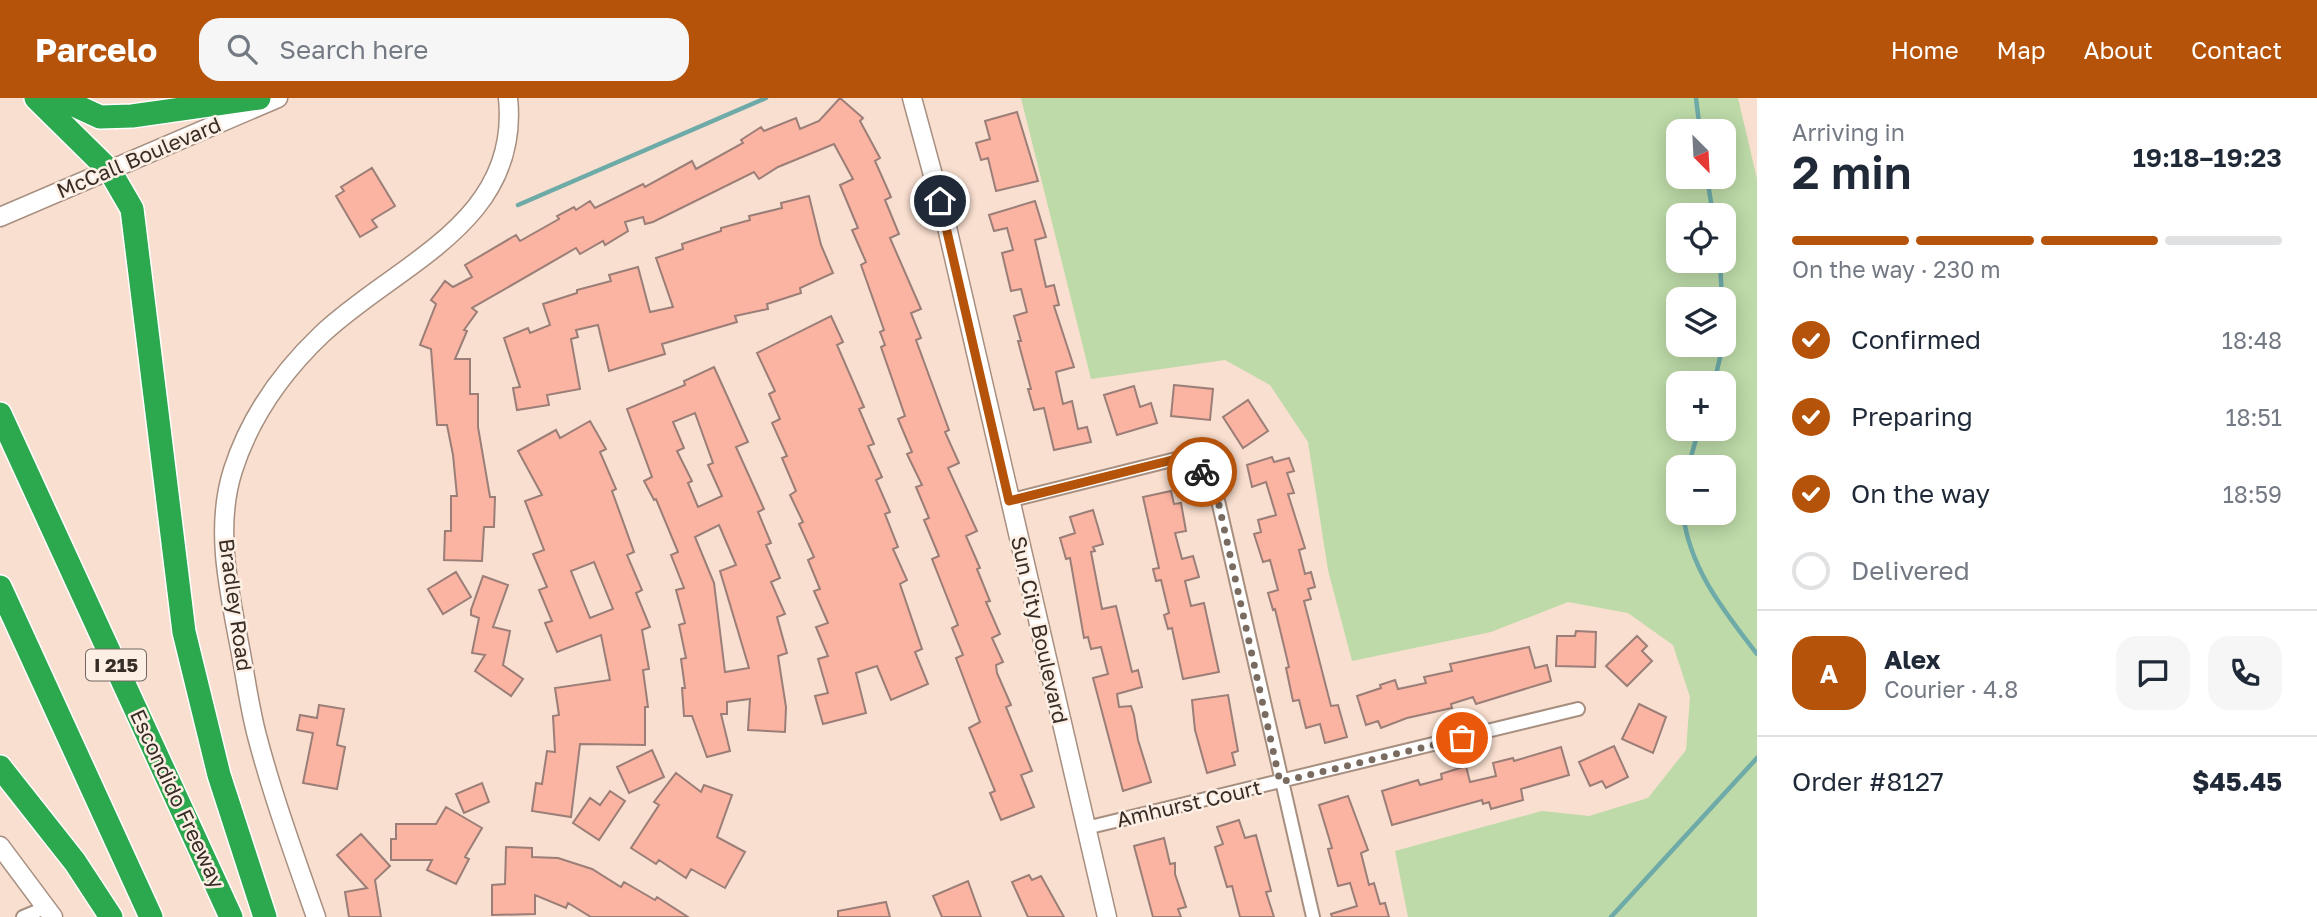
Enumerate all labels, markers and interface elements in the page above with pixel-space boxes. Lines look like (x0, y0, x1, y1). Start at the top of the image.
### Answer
search box (199, 18, 689, 81)
text: Parcelo (35, 30, 157, 69)
icon: search (223, 30, 261, 68)
text: Search here (279, 34, 428, 65)
text: Home (1891, 35, 1959, 64)
text: Map (1997, 35, 2046, 64)
text: About (2084, 35, 2153, 64)
text: Contact (2191, 35, 2282, 64)
street label: McCall Boulevard (53, 111, 225, 203)
text: Arriving in (1792, 118, 1905, 146)
north arrow (1666, 119, 1736, 189)
map controls (1666, 119, 1736, 525)
text: 19:18–19:23 (2133, 142, 2282, 173)
text: 2 min (1792, 144, 1912, 199)
pin (910, 171, 970, 231)
icon: home (921, 182, 959, 220)
button: locate (1666, 203, 1736, 273)
text: On the way · 230 m (1792, 255, 2001, 283)
button: layers (1666, 287, 1736, 357)
icon: check (1792, 321, 1830, 359)
text: Confirmed (1851, 324, 1981, 355)
text: 18:48 (2222, 326, 2282, 354)
button: + (1666, 371, 1736, 441)
icon: check (1792, 398, 1830, 436)
text: Preparing (1851, 401, 1973, 432)
text: 18:51 (2225, 403, 2282, 431)
courier (1167, 437, 1237, 507)
icon: bike (1183, 453, 1221, 491)
button: − (1666, 455, 1736, 525)
icon: check (1792, 475, 1830, 513)
text: On the way (1851, 478, 1990, 509)
text: 18:59 (2223, 480, 2282, 508)
street label: Sun City Boulevard (1006, 534, 1074, 726)
street label: Bradley Road (214, 537, 258, 673)
text: Delivered (1851, 555, 1970, 586)
button: chat (2116, 636, 2190, 710)
button: phone (2208, 636, 2282, 710)
text: Alex (1884, 644, 1941, 675)
road number: I 215 (86, 650, 146, 680)
text: A (1820, 658, 1838, 689)
text: Courier · 4.8 (1884, 675, 2018, 703)
street label: Escondido Freeway (125, 705, 231, 892)
pin (1432, 708, 1492, 768)
icon: bag (1443, 719, 1481, 757)
text: Order #8127 (1792, 766, 1944, 797)
text: $45.45 (2192, 766, 2282, 797)
street label: Amhurst Court (1114, 774, 1264, 832)

